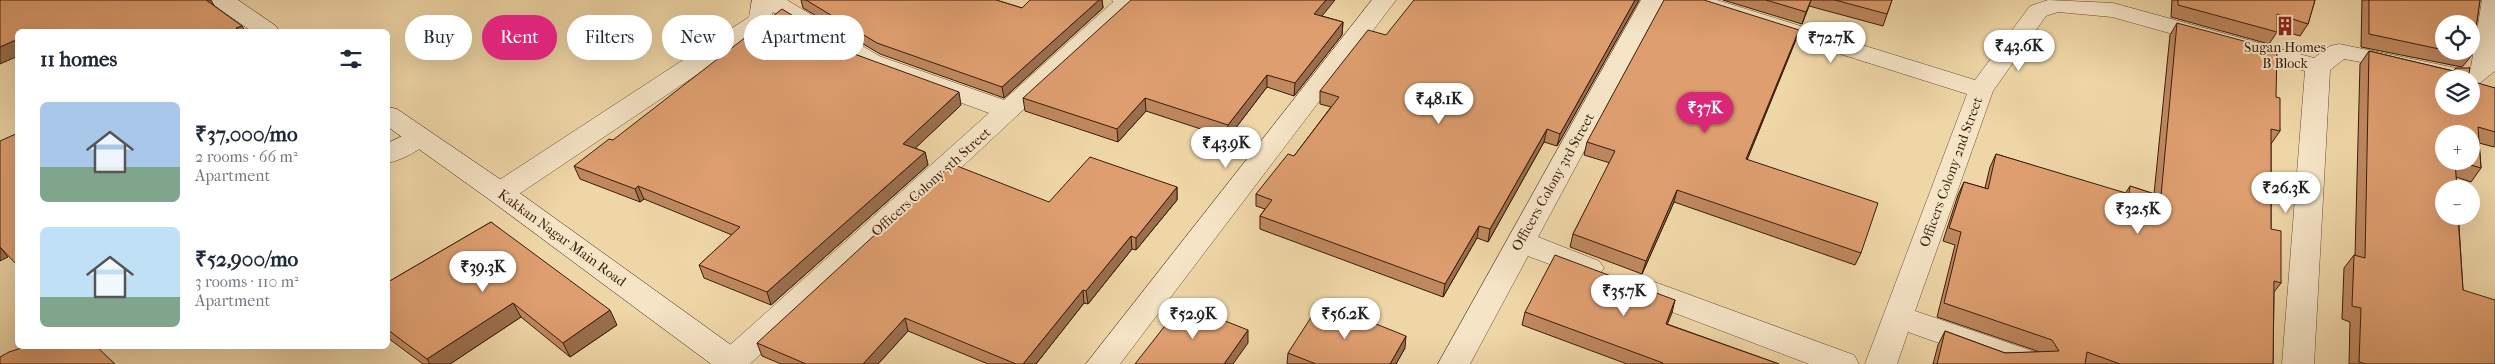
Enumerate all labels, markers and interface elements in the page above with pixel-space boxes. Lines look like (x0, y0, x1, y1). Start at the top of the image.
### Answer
chip: Buy (405, 15, 472, 60)
chip: Rent (482, 15, 557, 60)
chip: Filters (567, 15, 652, 60)
chip: New (662, 15, 734, 60)
chip: Apartment (744, 15, 864, 60)
building icon: Sugan Homes B Block (2274, 15, 2296, 37)
map controls (2435, 15, 2480, 225)
button: locate (2435, 15, 2480, 60)
pin: ₹72.7K (1790, 22, 1872, 64)
text: ₹72.7K (1808, 28, 1854, 47)
pin: ₹43.6K (1978, 30, 2060, 72)
text: ₹43.6K (1995, 36, 2043, 55)
place label: Sugan Homes B Block (2244, 39, 2326, 72)
icon: filters (337, 45, 365, 73)
text: 11 homes (40, 47, 117, 71)
button: layers (2435, 70, 2480, 115)
pin: ₹48.1K (1398, 82, 1480, 125)
text: ₹48.1K (1415, 89, 1463, 108)
pin: ₹37K (1675, 92, 1735, 134)
street label: Officers Colony 2nd Street (1916, 95, 1986, 249)
text: ₹37K (1687, 98, 1723, 117)
street label: Officers Colony 3rd Street (1508, 110, 1598, 254)
icon: home (80, 122, 140, 182)
text: ₹37,000/mo (195, 122, 298, 146)
street label: Officers Colony 5th Street (868, 124, 994, 240)
button: + (2435, 125, 2480, 170)
pin: ₹43.9K (1185, 126, 1267, 169)
text: ₹43.9K (1202, 133, 1250, 152)
text: 2 rooms · 66 m² (195, 147, 297, 166)
text: Apartment (195, 166, 270, 185)
pin: ₹26.3K (2245, 172, 2327, 214)
text: ₹26.3K (2262, 178, 2310, 197)
button: − (2435, 180, 2480, 225)
street label: Kakkan Nagar Main Road (495, 186, 630, 290)
pin: ₹32.5K (2097, 192, 2179, 235)
text: ₹32.5K (2116, 199, 2160, 218)
icon: home (80, 247, 140, 307)
text: ₹52,900/mo (195, 247, 298, 271)
pin: ₹39.3K (442, 250, 524, 293)
text: ₹39.3K (460, 257, 506, 276)
text: 3 rooms · 110 m² (195, 272, 299, 291)
pin: ₹35.7K (1583, 274, 1665, 317)
text: ₹35.7K (1602, 281, 1646, 300)
text: Apartment (195, 291, 270, 310)
pin: ₹52.9K (1152, 298, 1234, 340)
pin: ₹56.2K (1304, 298, 1386, 340)
text: ₹52.9K (1169, 304, 1217, 323)
text: ₹56.2K (1321, 304, 1369, 323)

